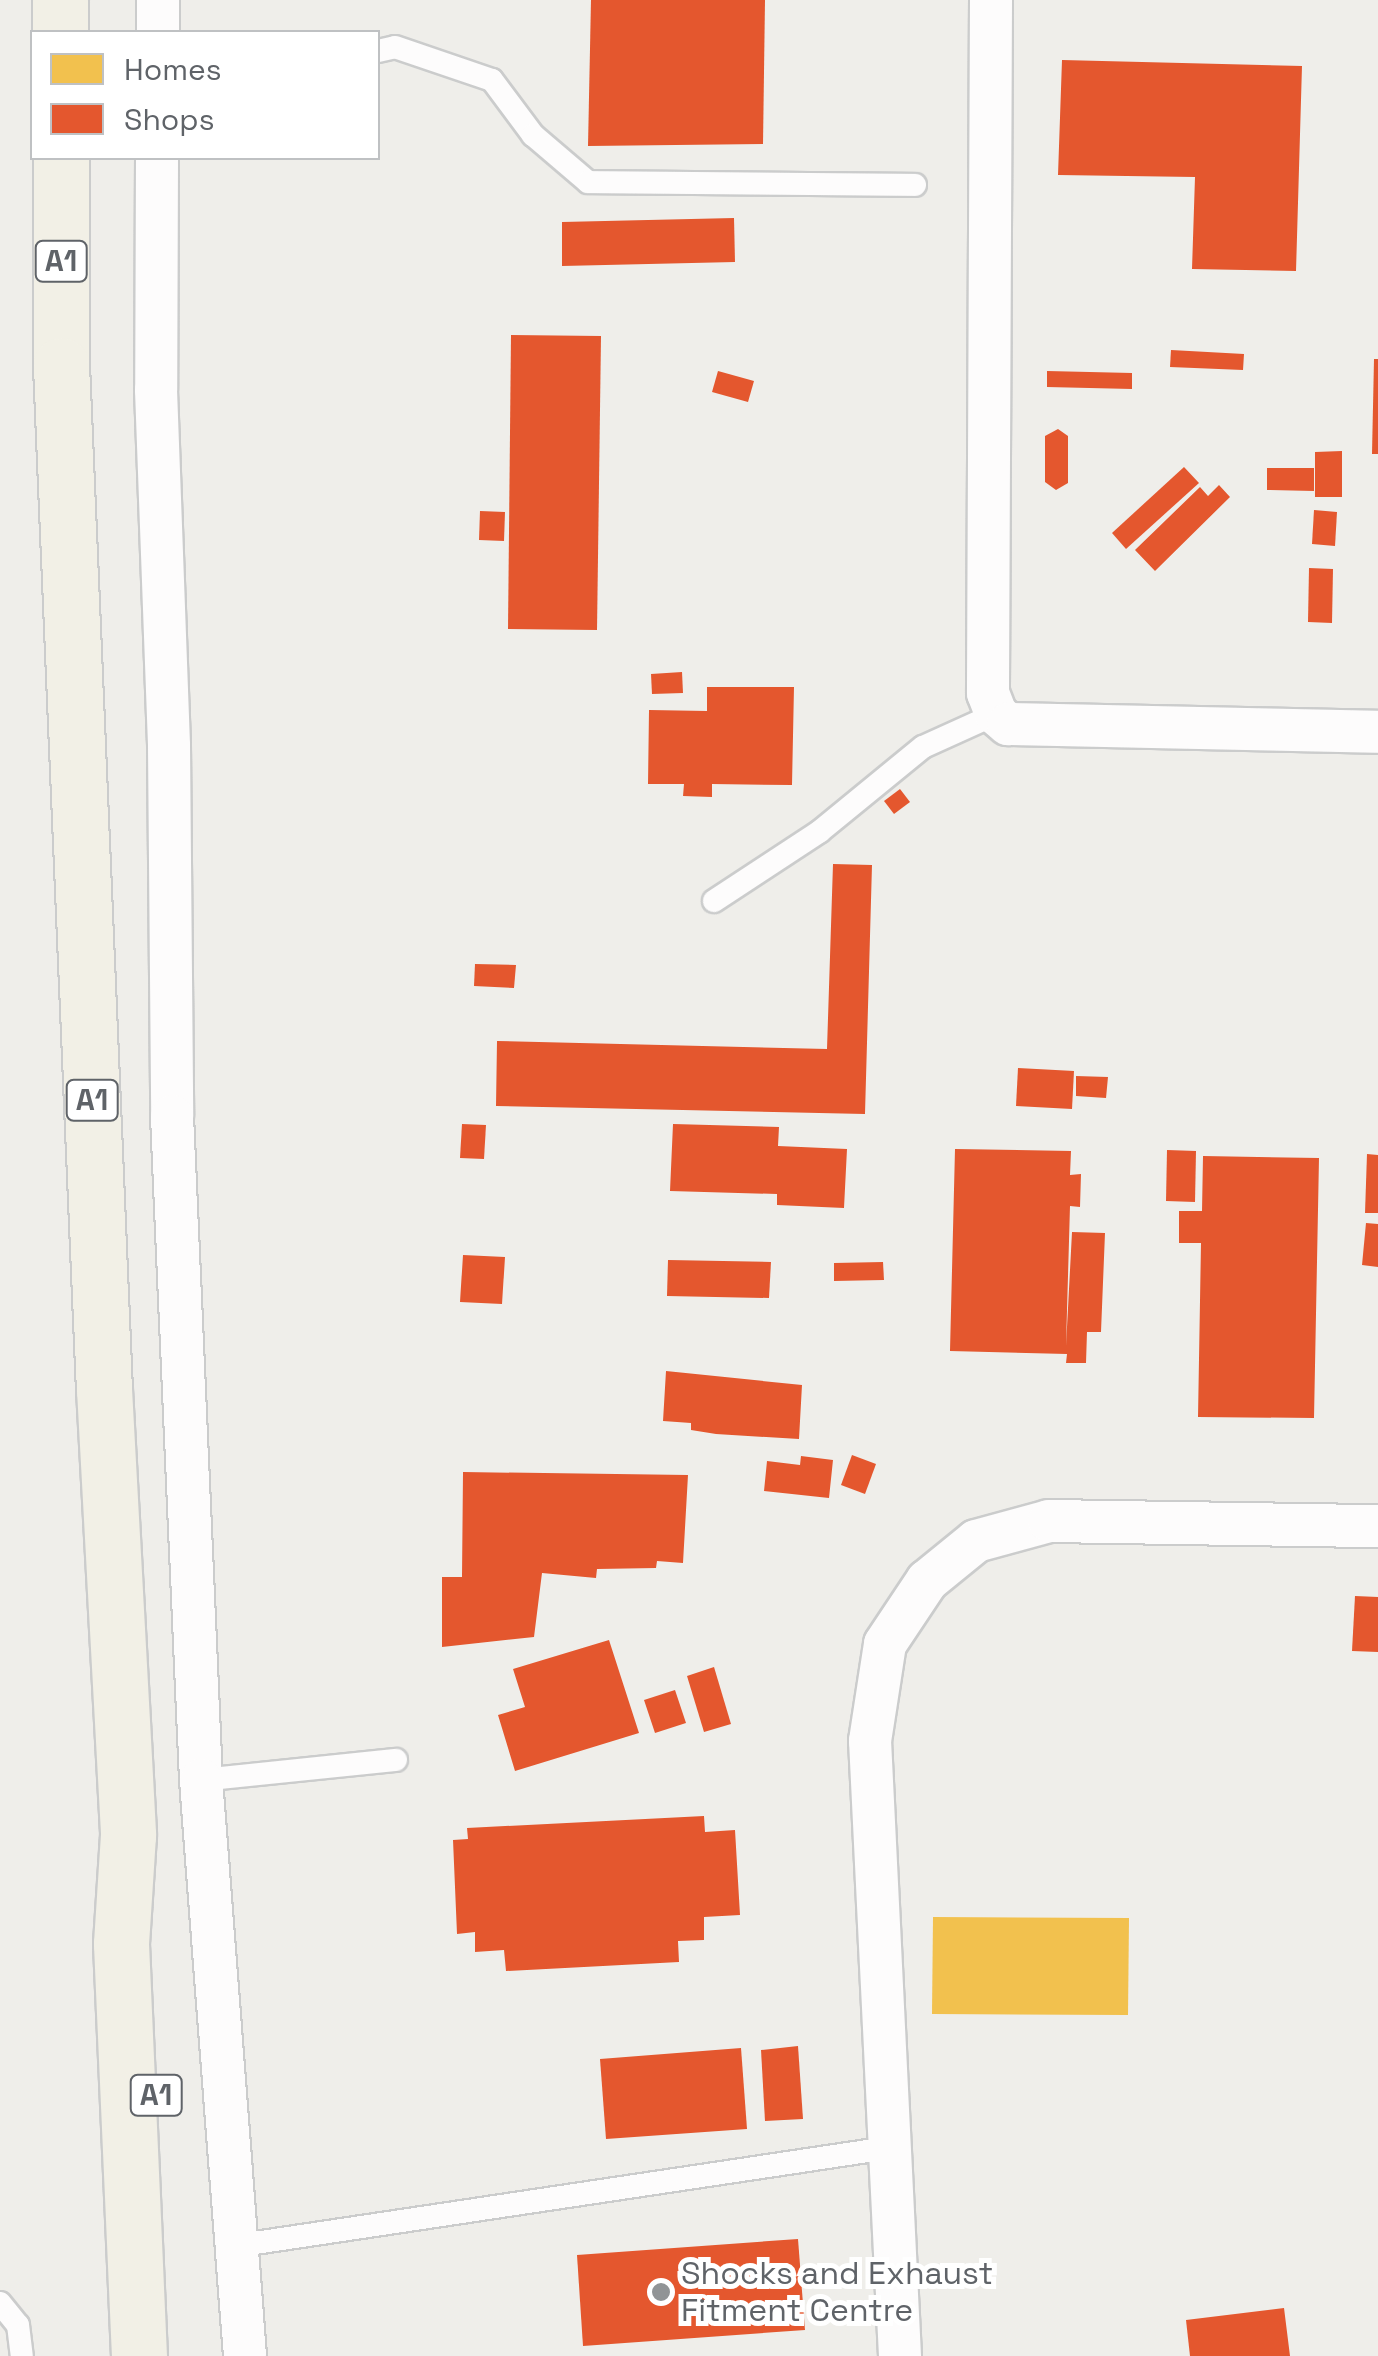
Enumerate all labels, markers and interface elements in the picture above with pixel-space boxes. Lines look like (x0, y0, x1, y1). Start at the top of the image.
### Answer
legend (30, 30, 380, 160)
text: Homes (124, 50, 222, 89)
text: Shops (124, 100, 214, 139)
road number: A1 (34, 236, 88, 286)
road number: A1 (64, 1075, 120, 1125)
road number: A1 (128, 2070, 184, 2120)
place label: Shocks and Exhaust Fitment Centre (681, 2255, 993, 2330)
marker: Shocks and Exhaust Fitment Centre (650, 2281, 672, 2303)

